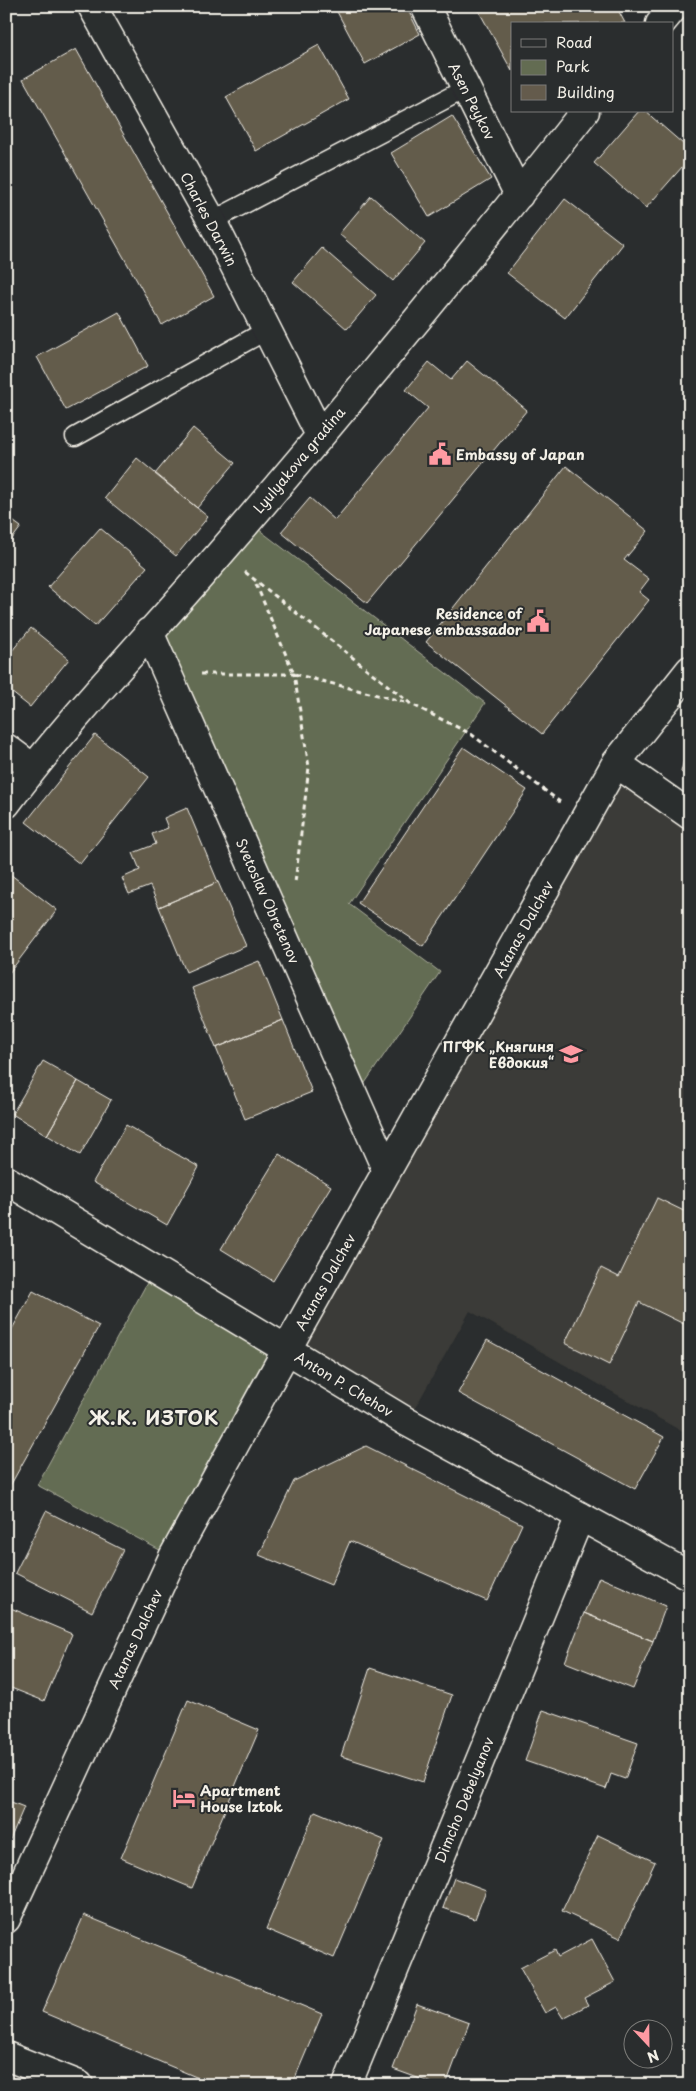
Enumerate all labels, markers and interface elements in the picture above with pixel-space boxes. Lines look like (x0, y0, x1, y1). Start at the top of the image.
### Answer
legend (511, 22, 674, 112)
text: Road (556, 30, 592, 53)
text: Park (556, 54, 590, 77)
street label: Asen Peykov (444, 59, 500, 143)
text: Building (556, 80, 615, 103)
street label: Charles Darwin (175, 168, 243, 270)
street label: Lyulyakova gradina (248, 402, 350, 518)
public building icon: Embassy of Japan (427, 441, 453, 467)
place label: Embassy of Japan (456, 444, 585, 465)
place label: Residence of Japanese embassador (364, 603, 523, 640)
public building icon: Residence of Japanese embassador (525, 608, 551, 634)
street label: Svetoslav Obretenov (231, 835, 305, 967)
street label: Atanas Dalchev (488, 877, 558, 981)
place label: ПГФК „Княгиня Евдокия“ (443, 1036, 554, 1073)
school or university icon: ПГФК „Княгиня Евдокия“ (558, 1041, 584, 1067)
street label: Atanas Dalchev (290, 1230, 360, 1334)
street label: Anton P. Chehov (291, 1346, 397, 1422)
district label: Ж.К. ИЗТОК (88, 1403, 219, 1431)
street label: Atanas Dalchev (103, 1586, 167, 1692)
street label: Dimcho Debelyanov (429, 1734, 499, 1866)
place label: Apartment House Iztok (200, 1780, 283, 1817)
hotel icon: Apartment House Iztok (171, 1785, 197, 1811)
north arrow (624, 2018, 674, 2068)
text: N (644, 2045, 662, 2068)

